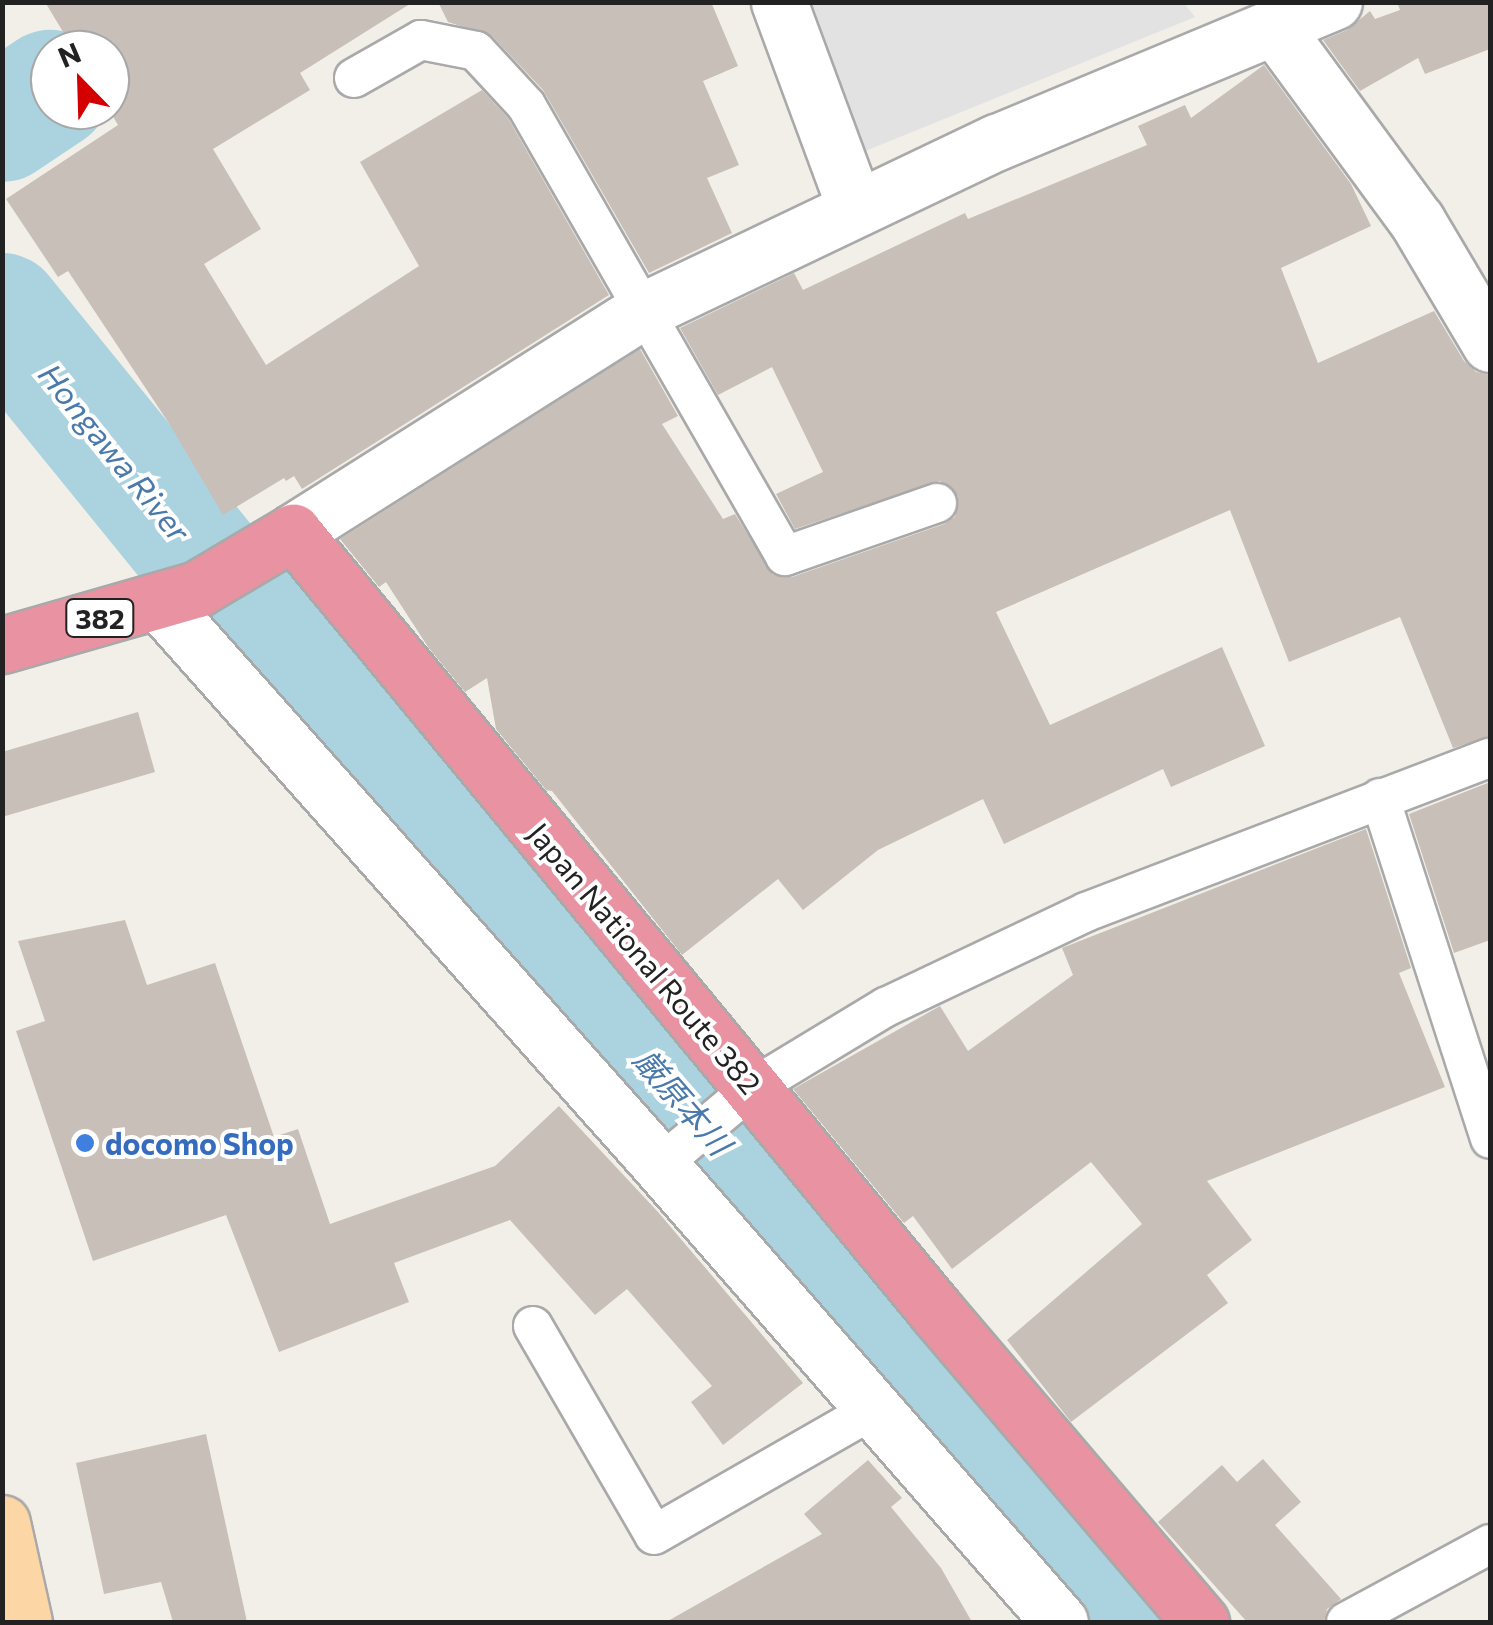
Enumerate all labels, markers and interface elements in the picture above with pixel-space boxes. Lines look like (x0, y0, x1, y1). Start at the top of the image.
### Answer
north arrow (30, 30, 130, 130)
text: N (53, 34, 85, 74)
water label: Hongawa River (31, 355, 199, 549)
road number: 382 (65, 595, 135, 641)
street label: Japan National Route 382 (521, 815, 769, 1101)
water label: 厳原本川 (627, 1040, 739, 1162)
place label: docomo Shop (105, 1125, 294, 1161)
marker: docomo Shop (74, 1132, 96, 1154)

